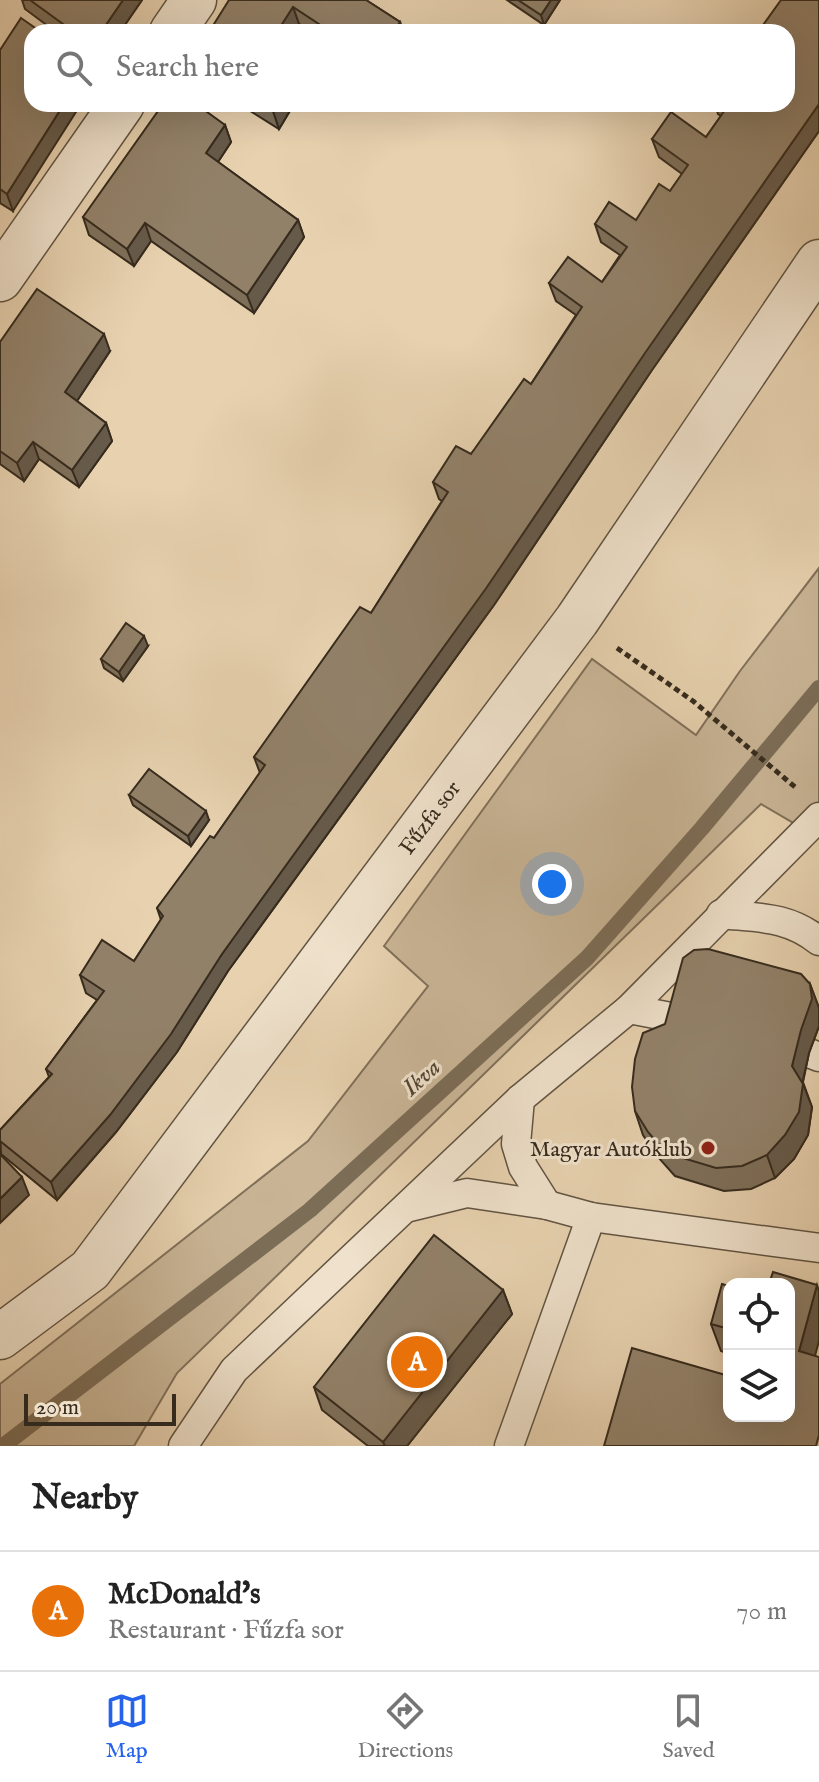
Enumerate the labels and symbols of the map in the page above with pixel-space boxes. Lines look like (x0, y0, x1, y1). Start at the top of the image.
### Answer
street label: Fűzfa sor (394, 776, 467, 861)
your location (532, 864, 572, 904)
water label: Ikva (396, 1053, 448, 1104)
place label: Magyar Autóklub (530, 1136, 692, 1164)
marker: Magyar Autóklub (699, 1139, 717, 1157)
pin: A (391, 1332, 443, 1392)
scale bar (24, 1390, 176, 1426)

